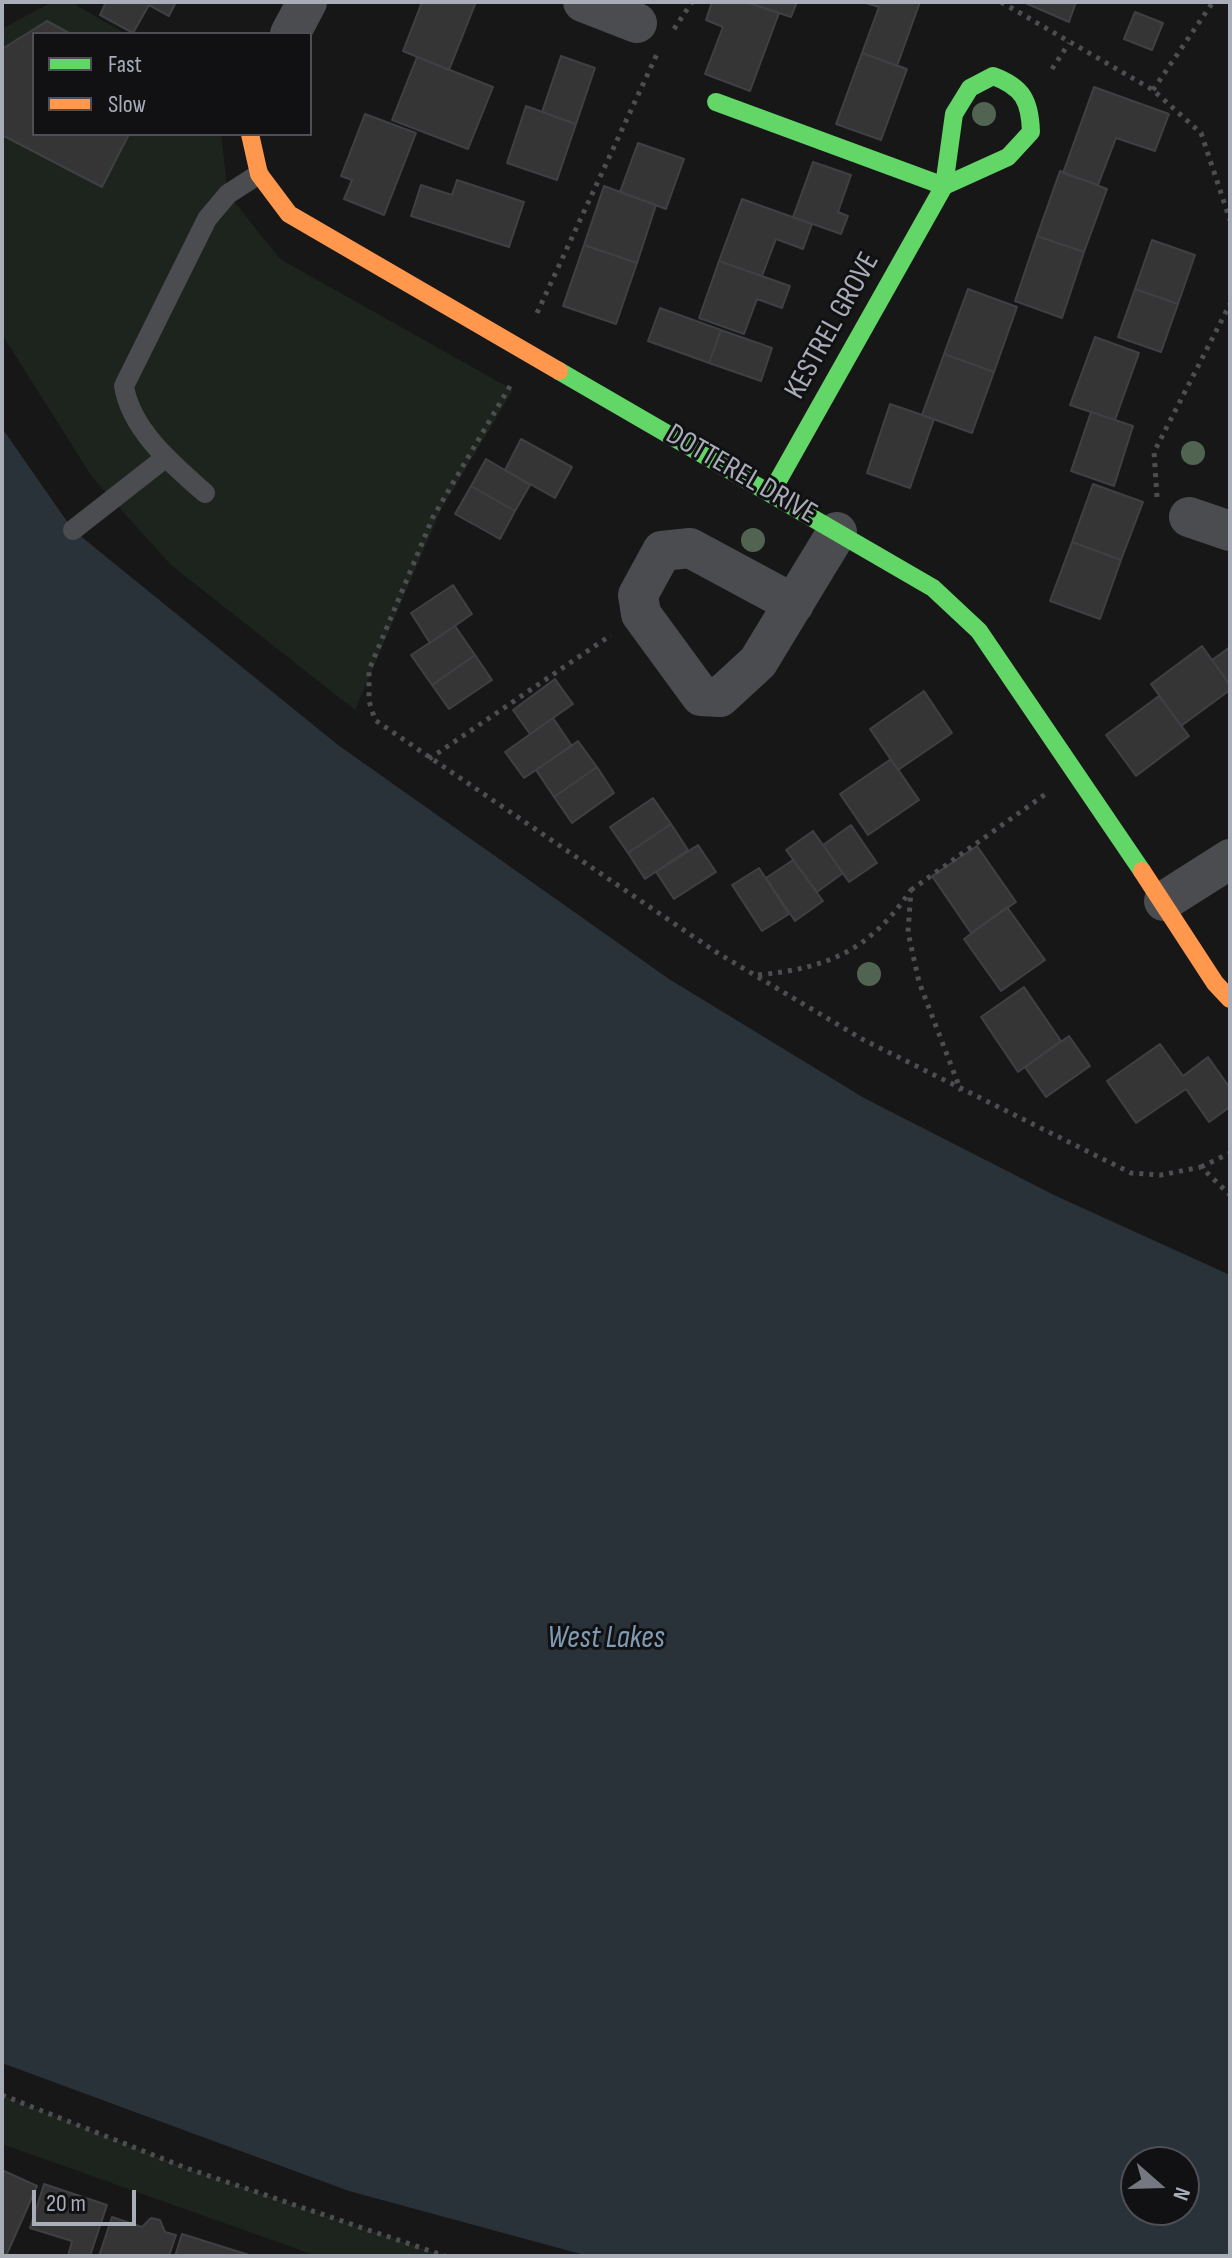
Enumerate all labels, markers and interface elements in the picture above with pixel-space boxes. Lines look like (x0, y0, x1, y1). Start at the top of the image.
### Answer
legend (32, 32, 312, 136)
text: Fast (108, 50, 142, 79)
text: Slow (108, 90, 146, 119)
street label: KESTREL GROVE (778, 247, 888, 405)
street label: DOTTEREL DRIVE (659, 417, 823, 533)
water label: West Lakes (547, 1620, 665, 1658)
north arrow (1120, 2146, 1200, 2226)
scale bar (36, 2174, 140, 2224)
text: N (1166, 2184, 1196, 2204)
text: 20 m (46, 2189, 86, 2218)

